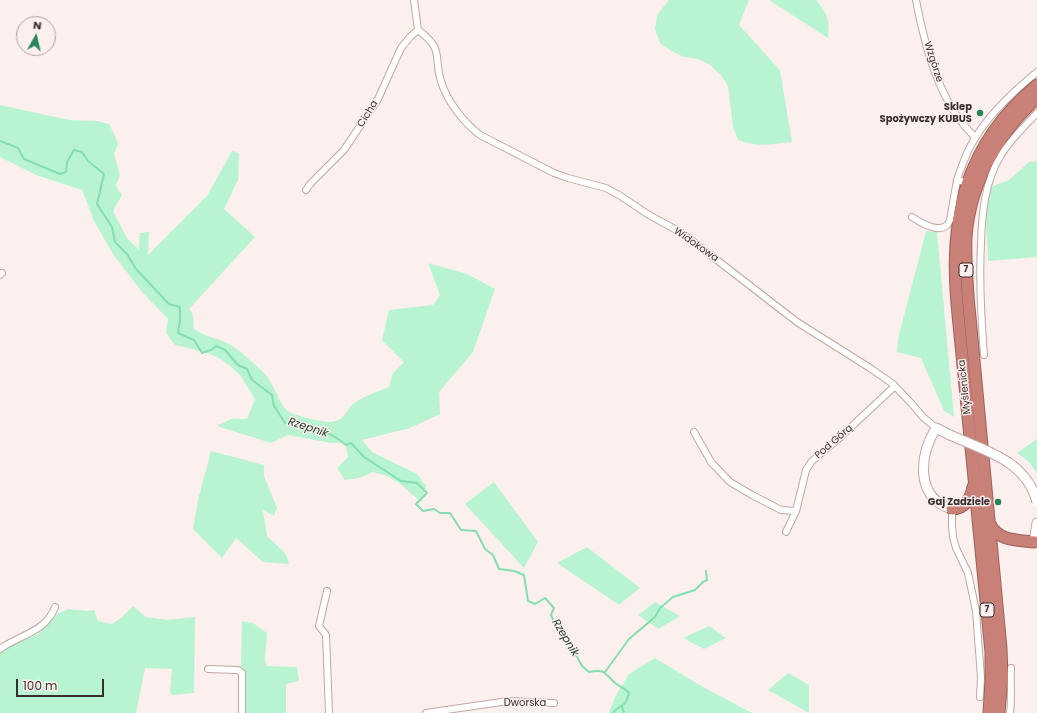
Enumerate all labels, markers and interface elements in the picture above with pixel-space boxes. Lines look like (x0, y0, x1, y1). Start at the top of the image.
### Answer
north arrow (16, 16, 56, 56)
text: N (32, 17, 43, 34)
street label: Wzgórze (921, 40, 945, 84)
street label: Cicha (355, 98, 381, 130)
place label: Sklep Spożywczy KUBUS (879, 101, 972, 124)
marker: Sklep Spożywczy KUBUS (975, 108, 985, 118)
street label: Widokowa (671, 225, 721, 265)
road number: 7 (959, 263, 973, 277)
street label: Myślenicka (956, 359, 974, 415)
water label: Rzepnik (286, 415, 330, 441)
street label: Pod Górą (813, 422, 855, 462)
place label: Gaj Zadziele (928, 496, 990, 508)
marker: Gaj Zadziele (993, 497, 1003, 507)
road number: 7 (980, 603, 994, 617)
water label: Rzepnik (549, 617, 581, 659)
scale bar (18, 671, 106, 697)
text: 100 m (23, 677, 57, 694)
street label: Dworska (504, 697, 546, 709)

